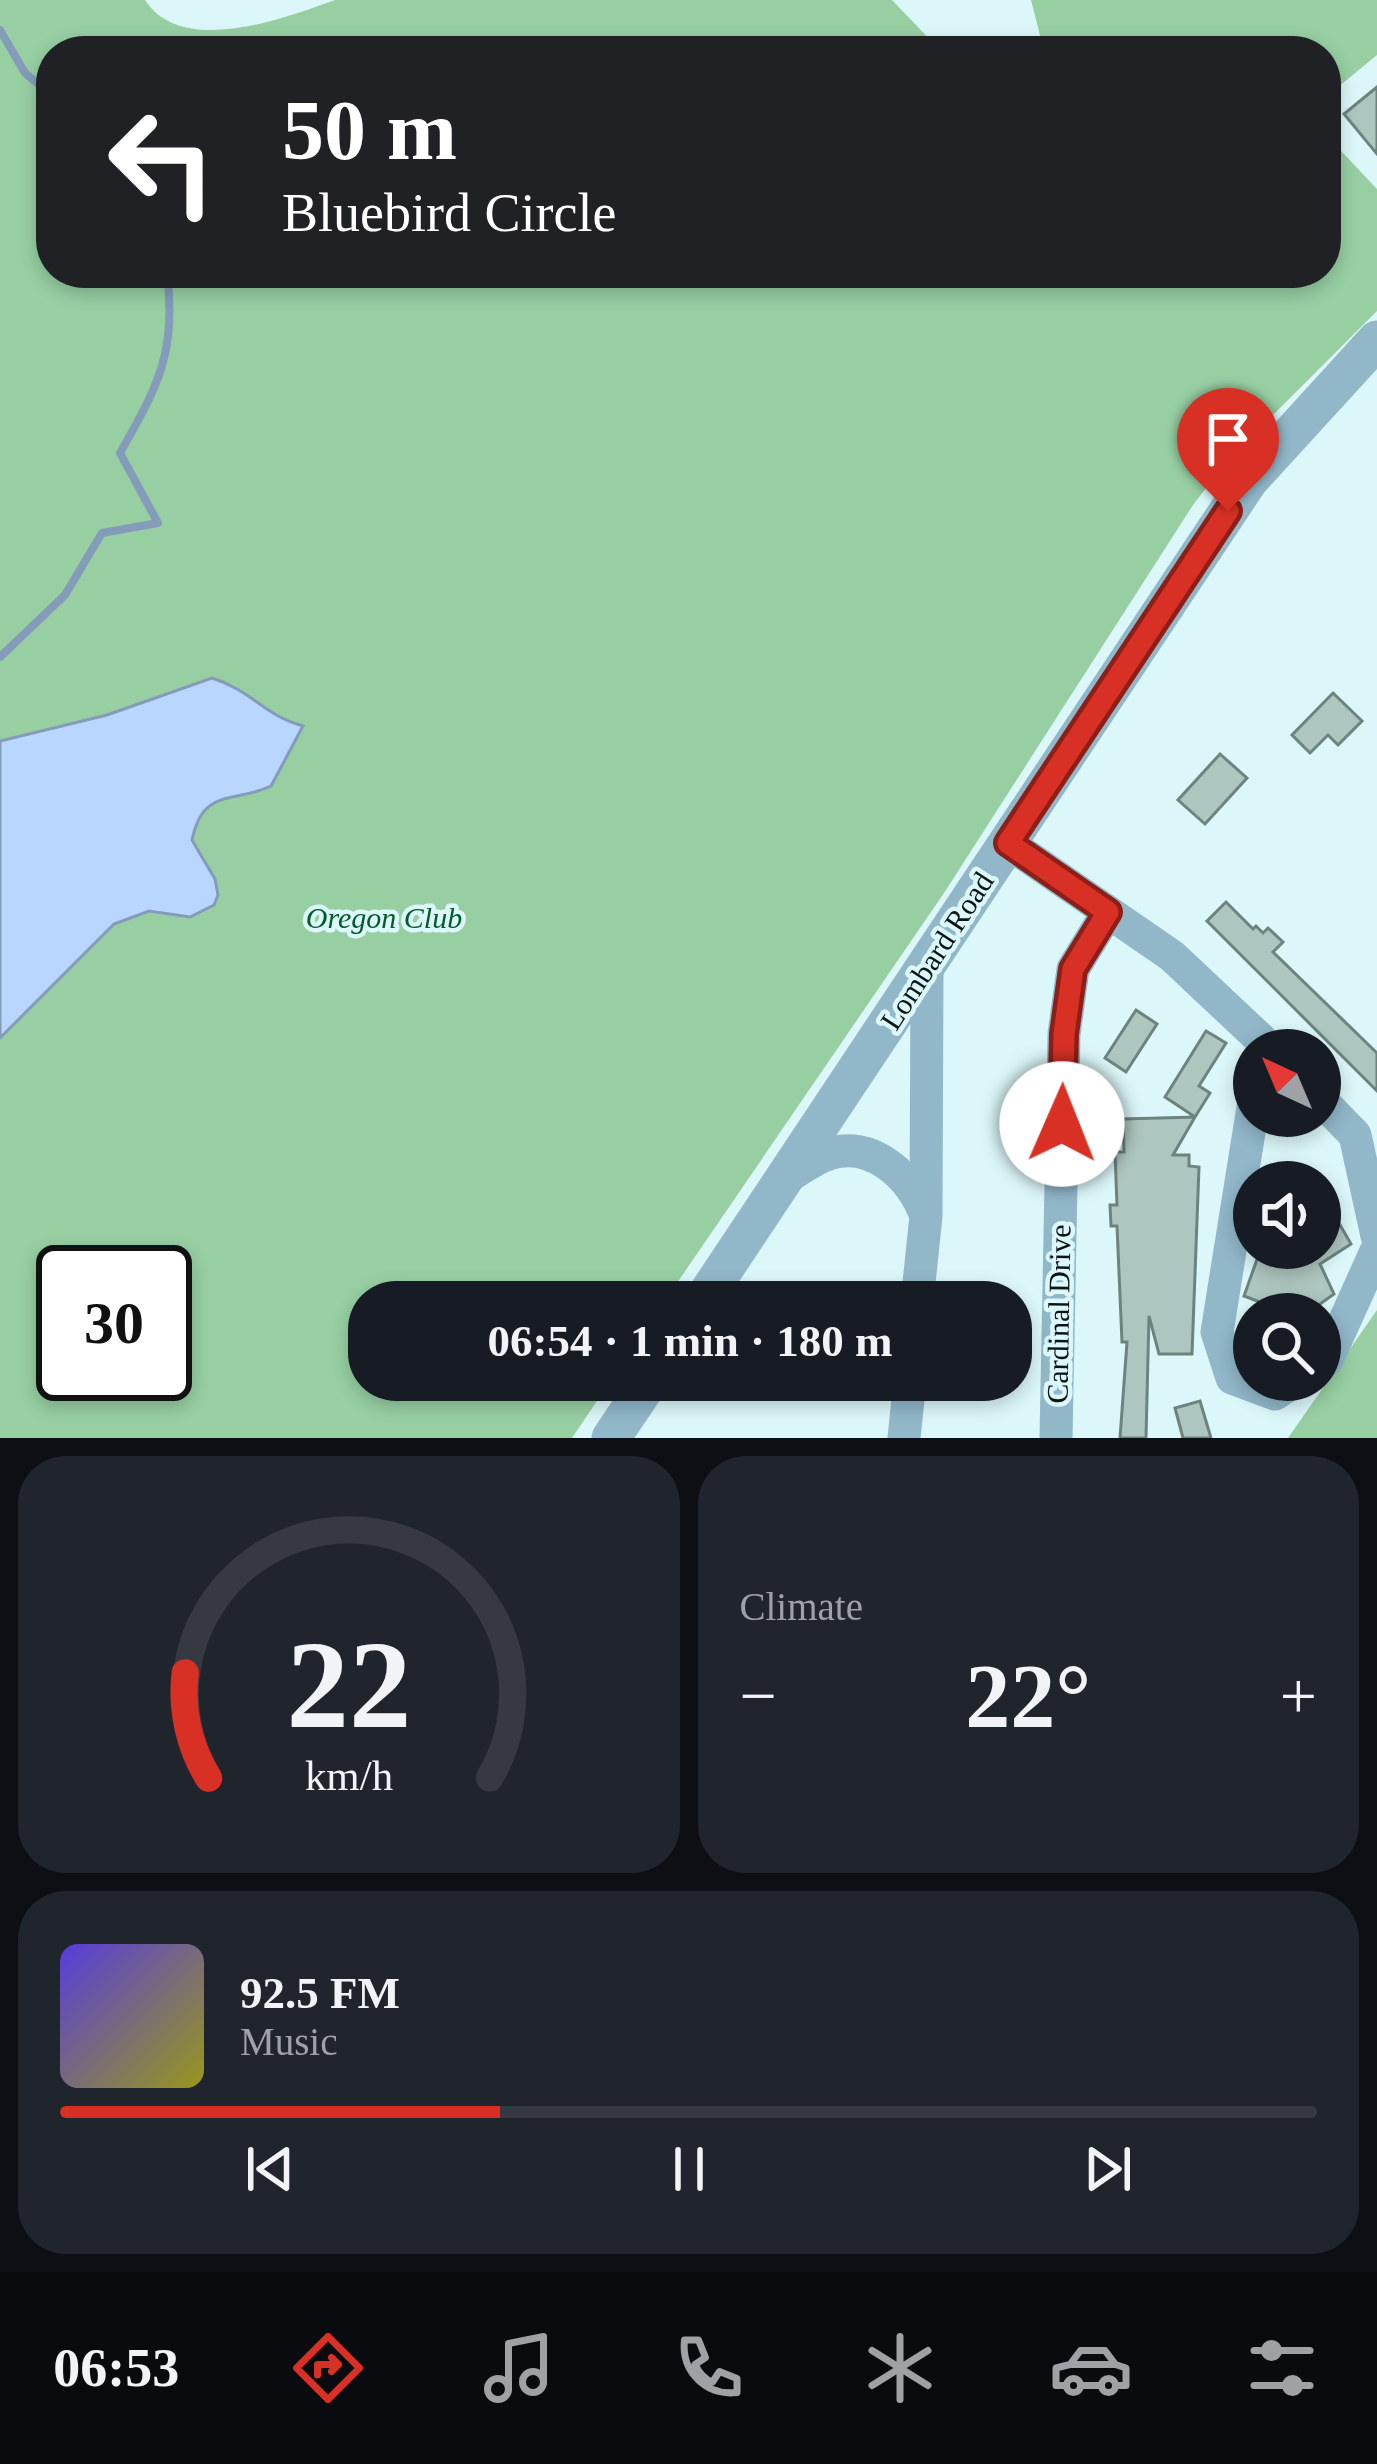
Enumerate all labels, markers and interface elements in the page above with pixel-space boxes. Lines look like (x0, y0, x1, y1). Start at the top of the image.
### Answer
icon: left (84, 84, 240, 240)
text: 50 m (282, 84, 457, 177)
text: Bluebird Circle (282, 183, 616, 243)
pin (1177, 388, 1279, 511)
icon: arrive (1195, 406, 1261, 472)
street label: Lombard Road (874, 866, 1000, 1036)
park label: Oregon Club (306, 901, 462, 934)
north arrow (1233, 1029, 1341, 1137)
map controls (1233, 1029, 1341, 1401)
position arrow (999, 1061, 1125, 1187)
button: sound (1233, 1161, 1341, 1269)
street label: Cardinal Drive (1040, 1224, 1077, 1404)
speed limit sign: 30 (36, 1245, 192, 1401)
button: search (1233, 1293, 1341, 1401)
text: 06:54 · 1 min · 180 m (488, 1316, 893, 1366)
text: Climate (740, 1585, 863, 1628)
text: 22 (286, 1616, 411, 1754)
text: 22° (965, 1647, 1091, 1746)
text: − (740, 1659, 777, 1732)
text: + (1280, 1659, 1317, 1732)
text: km/h (305, 1751, 393, 1798)
text: 92.5 FM (240, 1968, 400, 2018)
text: Music (240, 2020, 338, 2063)
icon: previous (237, 2136, 303, 2202)
icon: pause (656, 2136, 722, 2202)
icon: next (1075, 2136, 1141, 2202)
icon: directions (286, 2326, 370, 2410)
icon: music (477, 2326, 561, 2410)
icon: phone (667, 2326, 751, 2410)
icon: climate (858, 2326, 942, 2410)
icon: car (1049, 2326, 1133, 2410)
icon: filters (1240, 2326, 1324, 2410)
text: 06:53 (53, 2338, 179, 2398)

